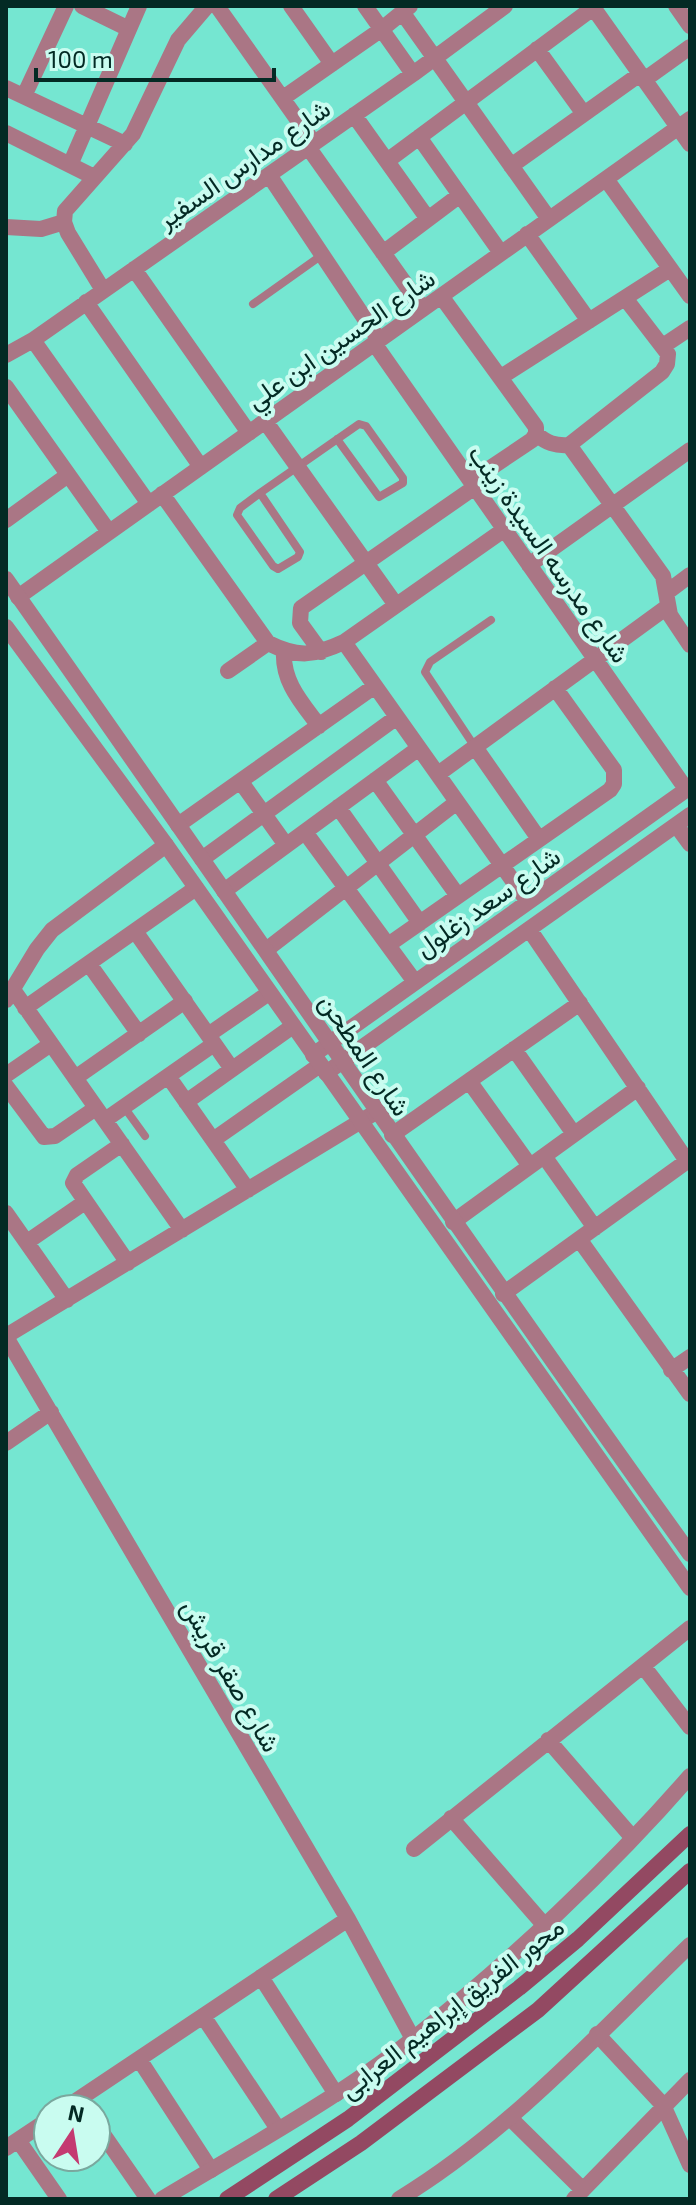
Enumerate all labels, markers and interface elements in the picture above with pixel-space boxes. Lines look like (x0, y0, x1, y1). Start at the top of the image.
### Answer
scale bar (36, 32, 274, 82)
text: 100 m (48, 44, 113, 73)
street label: شارع مدارس السفير (150, 92, 338, 238)
street label: شارع الحسين ابن علي (240, 261, 444, 420)
street label: شارع مدرسه السيدة زينب (460, 438, 637, 670)
street label: شارع سعد زغلول (408, 840, 568, 966)
street label: شارع المطحن (311, 987, 418, 1123)
street label: شارع صقر قريش (172, 1593, 288, 1759)
street label: محور الفريق إبراهيم العرابى (333, 1910, 571, 2106)
north arrow (32, 2093, 112, 2173)
text: N (66, 2098, 87, 2127)

